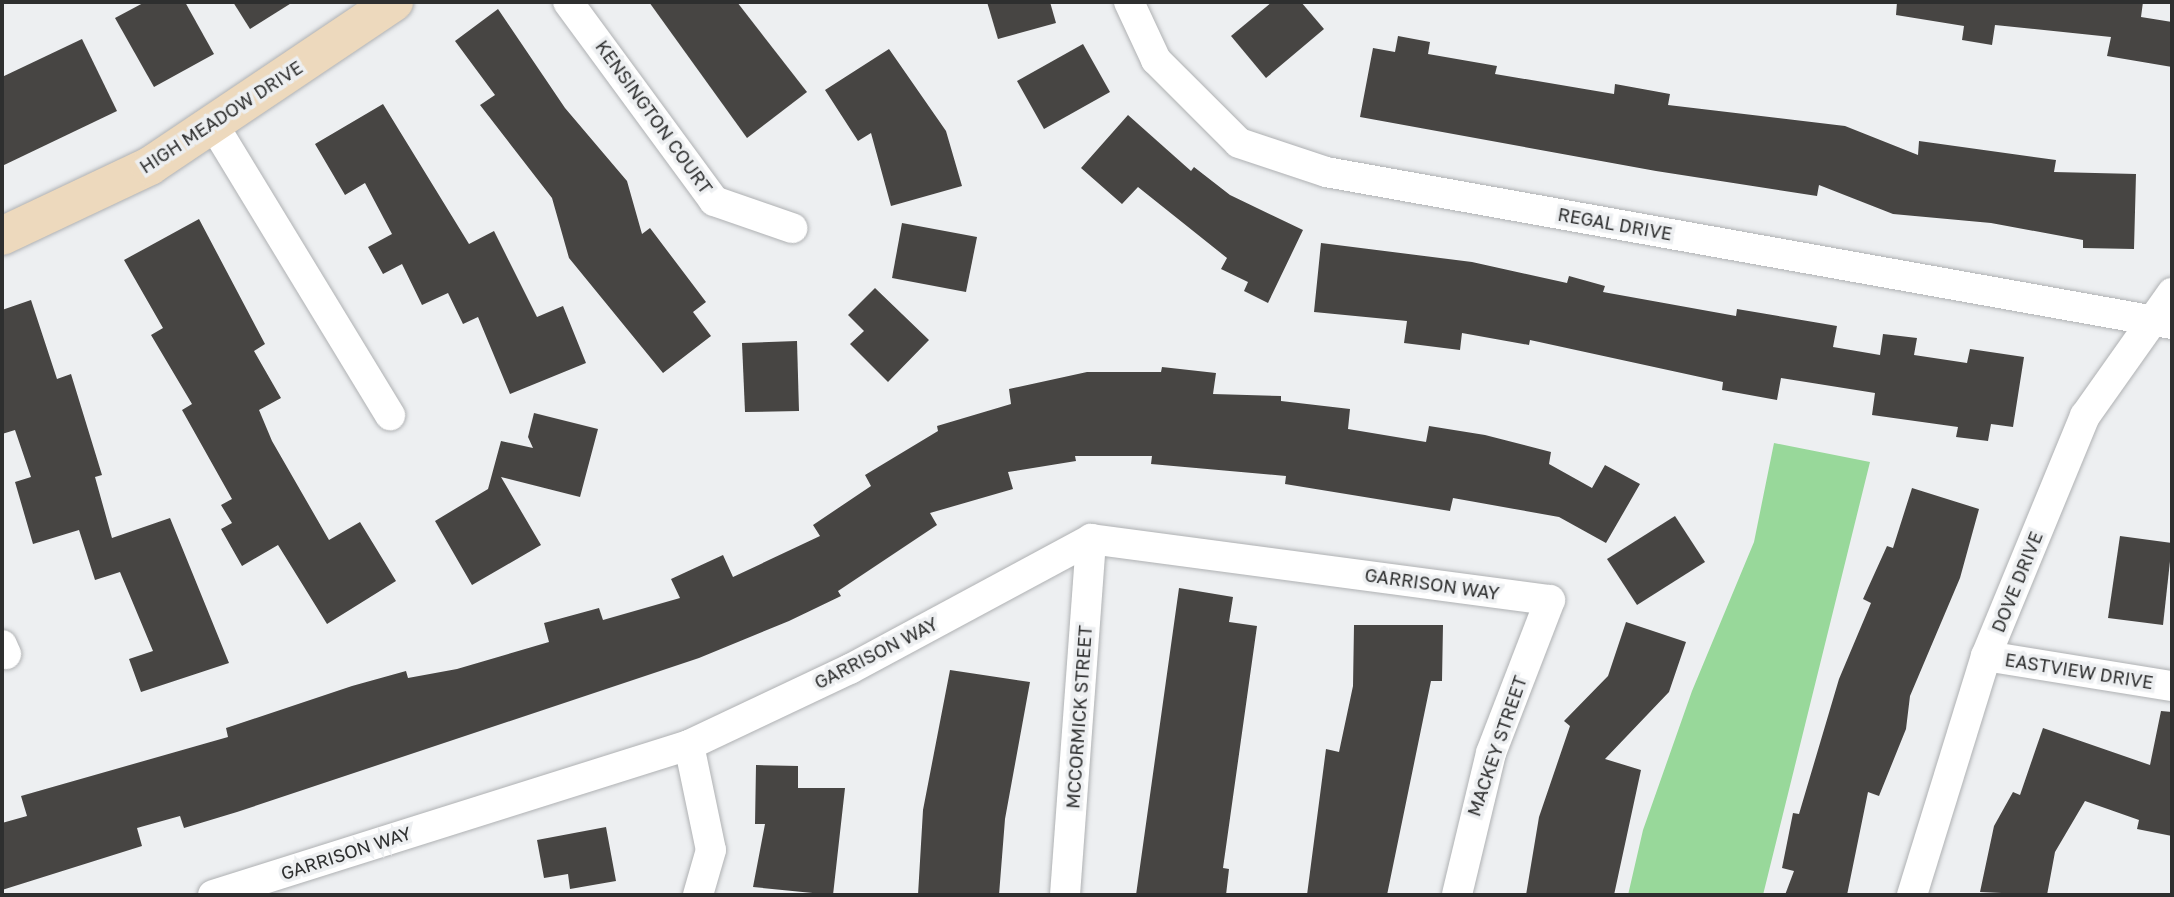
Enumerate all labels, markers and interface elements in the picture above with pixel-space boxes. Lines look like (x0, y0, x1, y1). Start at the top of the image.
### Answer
street label: KENSINGTON COURT (591, 36, 717, 198)
street label: HIGH MEADOW DRIVE (136, 56, 306, 178)
street label: REGAL DRIVE (1556, 203, 1674, 245)
street label: DOVE DRIVE (1987, 529, 2047, 635)
street label: GARRISON WAY (1363, 564, 1501, 604)
street label: GARRISON WAY (811, 613, 941, 693)
street label: MCCORMICK STREET (1062, 625, 1096, 809)
street label: EASTVIEW DRIVE (2003, 649, 2155, 693)
street label: MACKEY STREET (1463, 673, 1531, 819)
street label: GARRISON WAY (278, 822, 414, 884)

